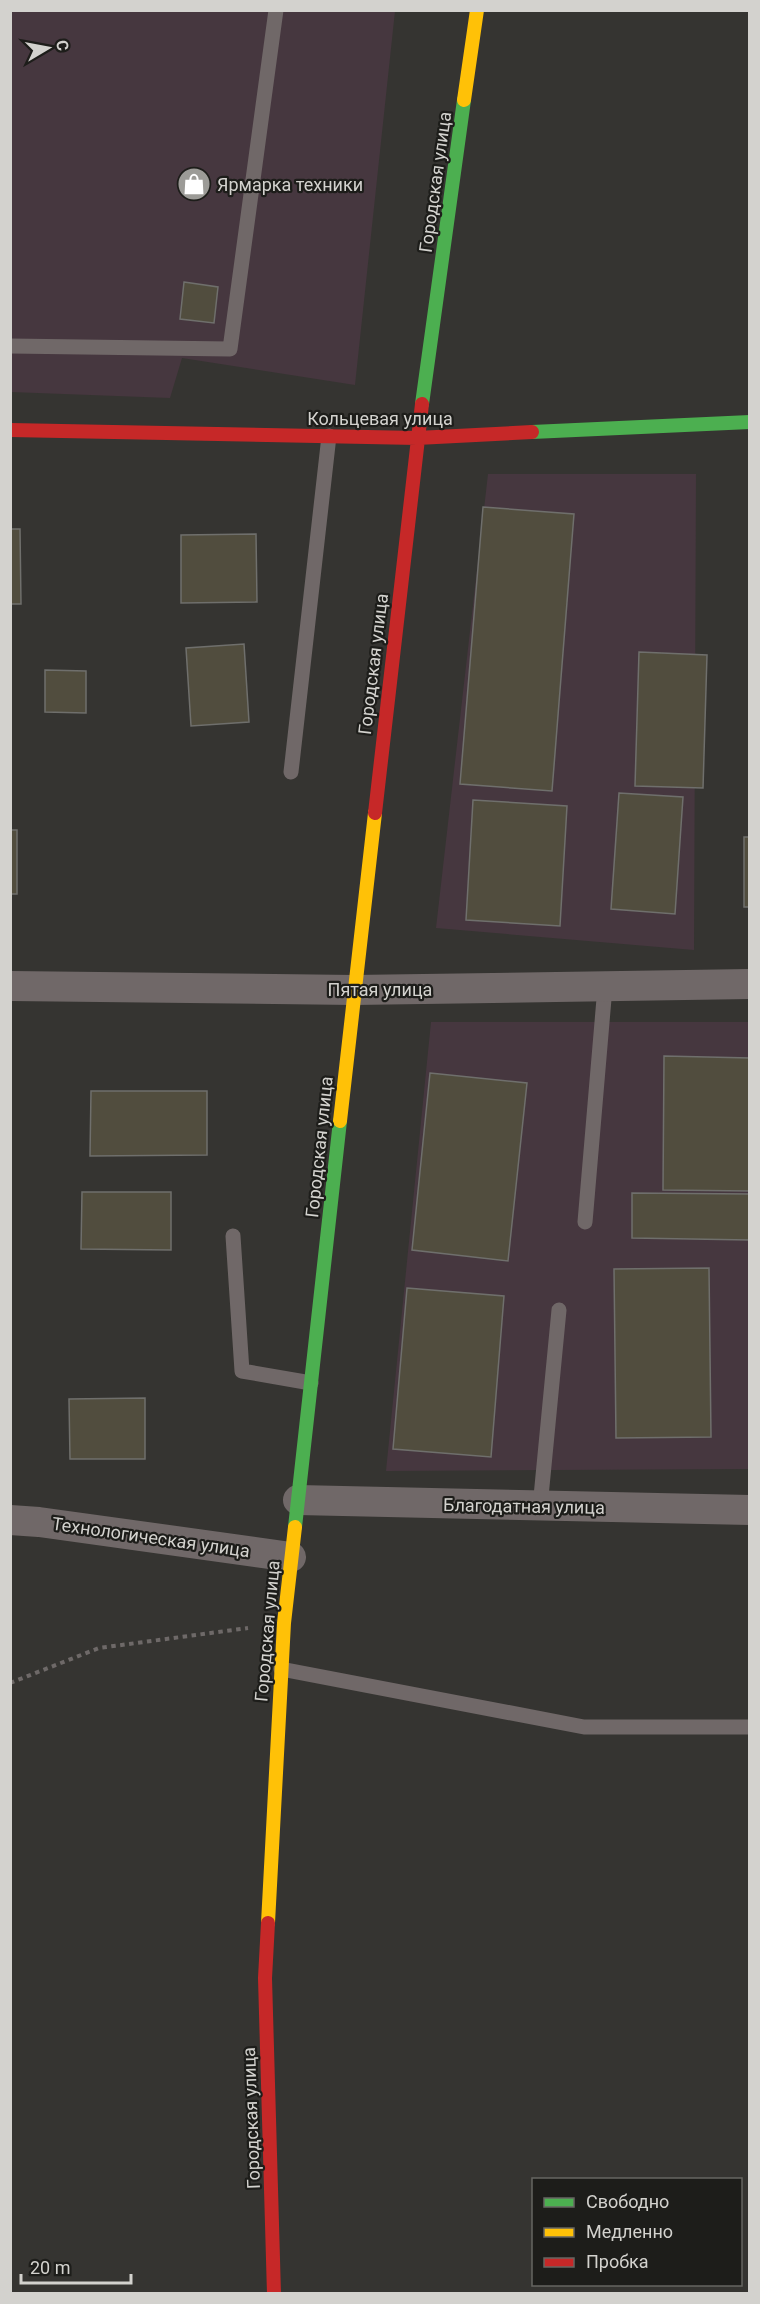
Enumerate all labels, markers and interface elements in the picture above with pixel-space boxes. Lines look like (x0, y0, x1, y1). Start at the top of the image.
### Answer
north arrow (18, 18, 78, 78)
text: С (52, 39, 73, 52)
street label: Городская улица (415, 110, 455, 254)
shop icon: Ярмарка техники (176, 166, 212, 202)
place label: Ярмарка техники (217, 174, 363, 195)
street label: Кольцевая улица (307, 408, 453, 429)
street label: Городская улица (354, 592, 392, 736)
street label: Пятая улица (328, 979, 432, 1000)
street label: Городская улица (301, 1075, 337, 1219)
street label: Благодатная улица (443, 1494, 605, 1518)
street label: Технологическая улица (51, 1513, 251, 1561)
street label: Городская улица (250, 1559, 284, 1703)
street label: Городская улица (238, 2047, 264, 2189)
legend (532, 2178, 742, 2286)
text: Свободно (586, 2191, 669, 2212)
text: Медленно (586, 2221, 673, 2242)
scale bar (21, 2247, 130, 2285)
text: Пробка (586, 2251, 649, 2272)
text: 20 m (30, 2257, 70, 2278)

